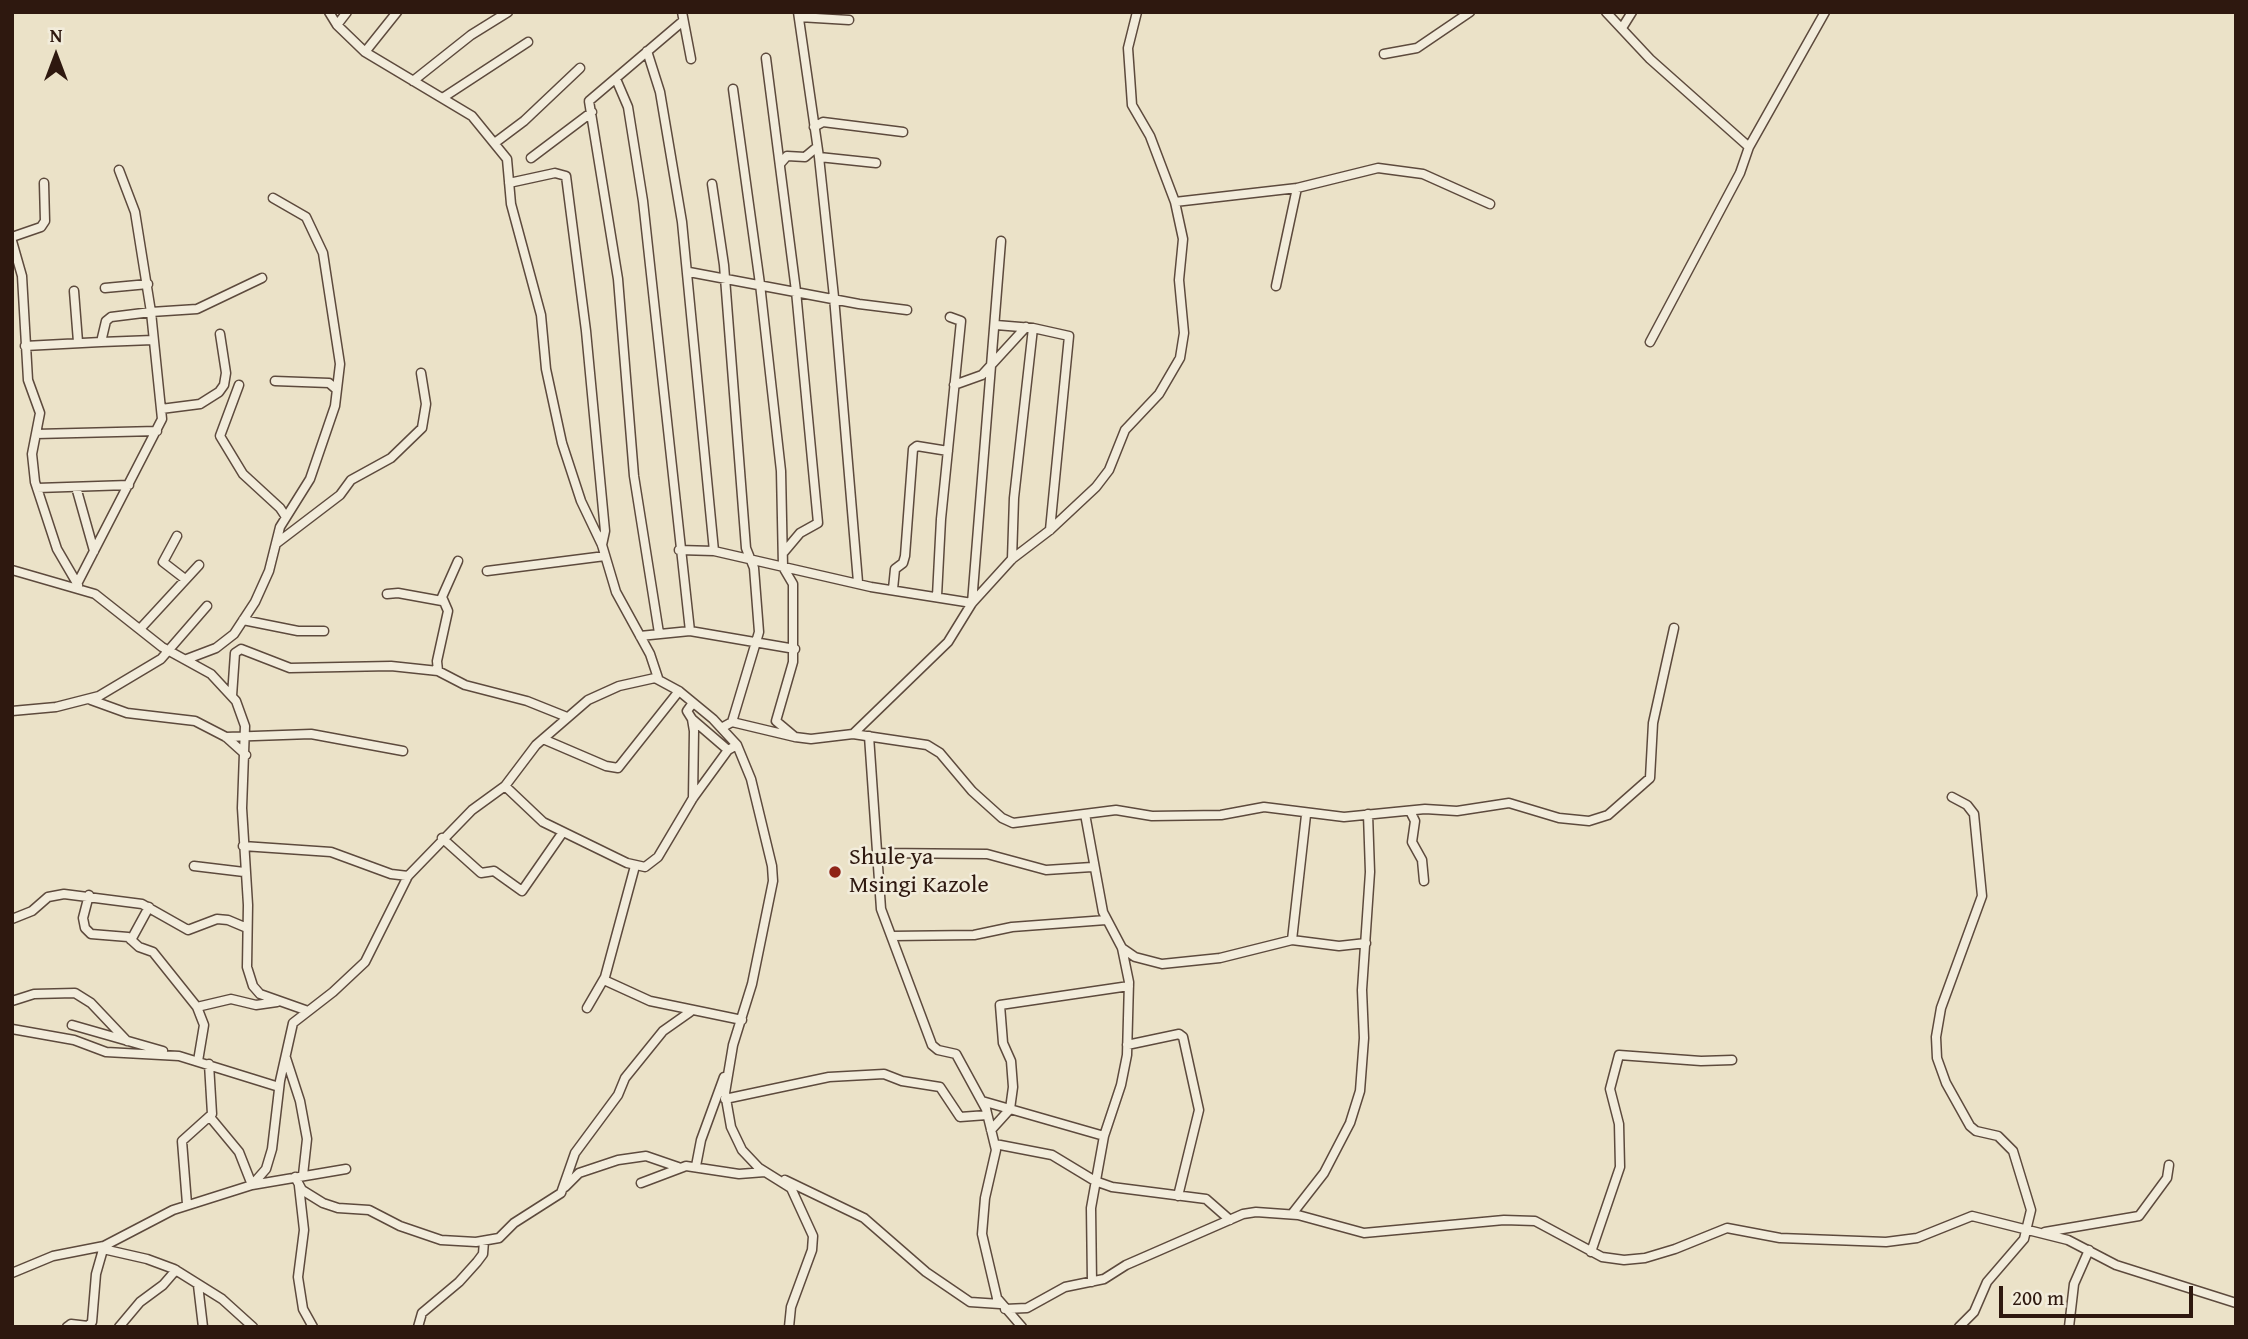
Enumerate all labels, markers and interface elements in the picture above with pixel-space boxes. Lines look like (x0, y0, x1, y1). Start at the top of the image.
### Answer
north arrow (21, 21, 91, 91)
text: N (50, 21, 62, 49)
place label: Shule ya Msingi Kazole (849, 844, 989, 900)
marker: Shule ya Msingi Kazole (827, 864, 843, 880)
scale bar (2003, 1272, 2197, 1316)
text: 200 m (2012, 1282, 2064, 1313)

